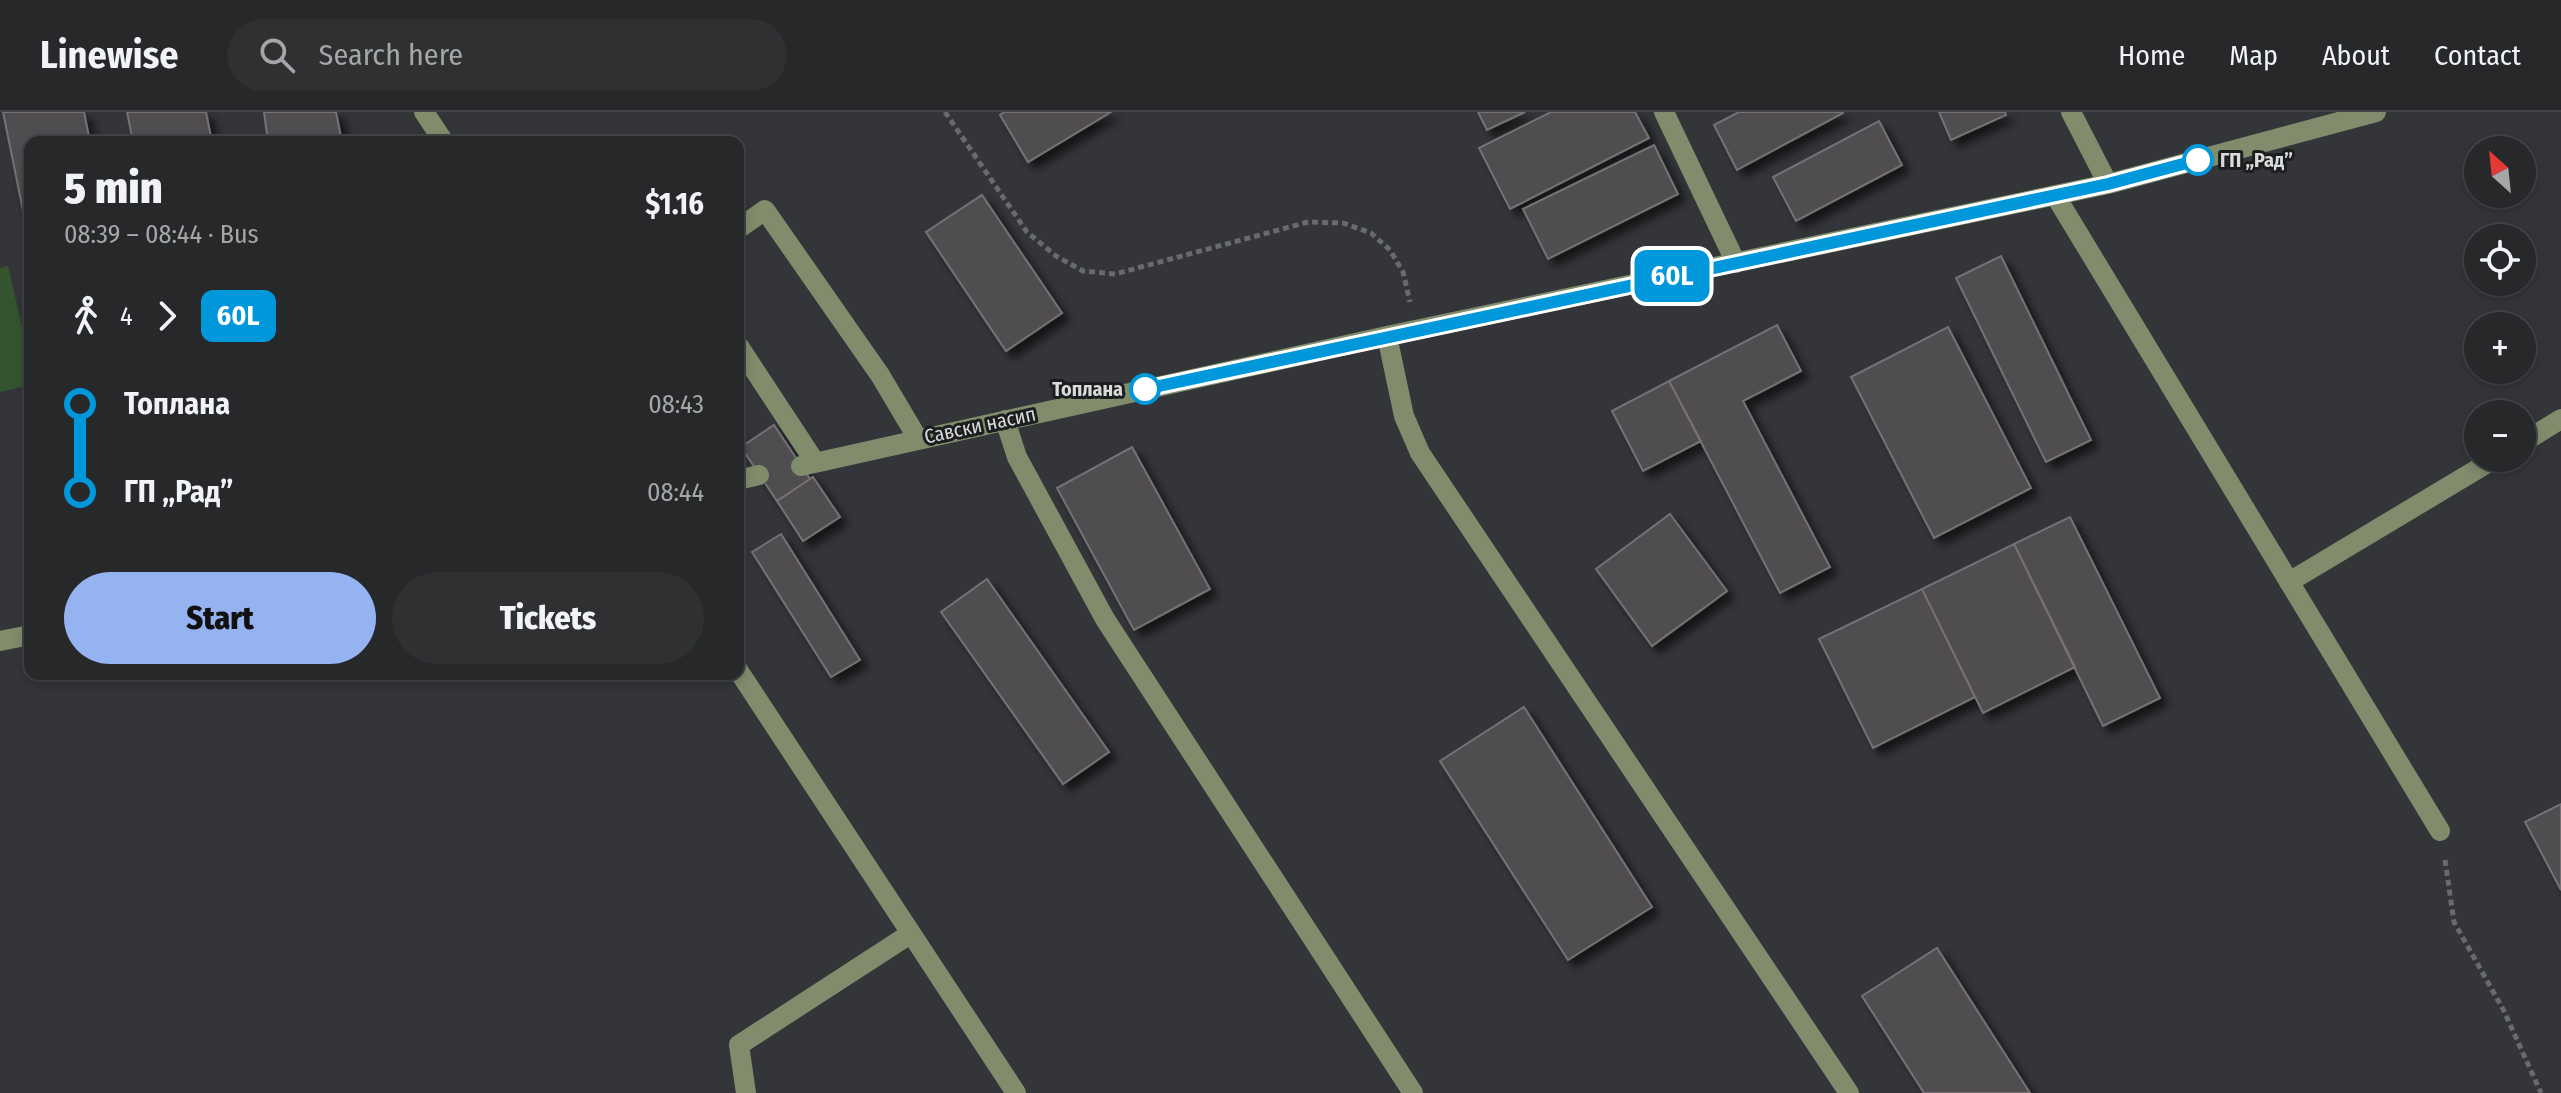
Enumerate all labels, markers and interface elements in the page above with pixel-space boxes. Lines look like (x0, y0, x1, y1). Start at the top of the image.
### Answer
search box (227, 19, 787, 91)
text: Linewise (40, 32, 179, 78)
icon: search (255, 33, 299, 77)
text: Search here (319, 37, 463, 73)
text: Home (2118, 39, 2185, 72)
text: Map (2229, 39, 2278, 72)
text: About (2322, 39, 2390, 72)
text: Contact (2434, 39, 2521, 72)
north arrow (2464, 136, 2536, 208)
map controls (2464, 136, 2536, 472)
marker: ГП „Рад” (2183, 145, 2213, 175)
place label: ГП „Рад” (2220, 148, 2293, 172)
text: 5 min (64, 162, 163, 215)
text: $1.16 (645, 186, 704, 222)
text: 08:39 – 08:44 · Bus (64, 219, 259, 250)
button: locate (2464, 224, 2536, 296)
line badge: 60L (1626, 250, 1718, 302)
text: 60L (1651, 259, 1693, 292)
icon: walk (64, 294, 108, 338)
icon: forward (145, 294, 189, 338)
text: 60L (217, 299, 260, 332)
text: 4 (120, 301, 133, 332)
button: + (2464, 312, 2536, 384)
marker: Топлана (1130, 374, 1160, 404)
place label: Топлана (1052, 377, 1123, 401)
text: Топлана (124, 386, 230, 422)
text: 08:43 (648, 389, 704, 420)
button: − (2464, 400, 2536, 472)
street label: Савски насип (922, 401, 1038, 449)
text: ГП „Рад” (124, 474, 233, 510)
text: 08:44 (647, 477, 704, 508)
button: Start (64, 572, 376, 664)
button: Tickets (392, 572, 704, 664)

